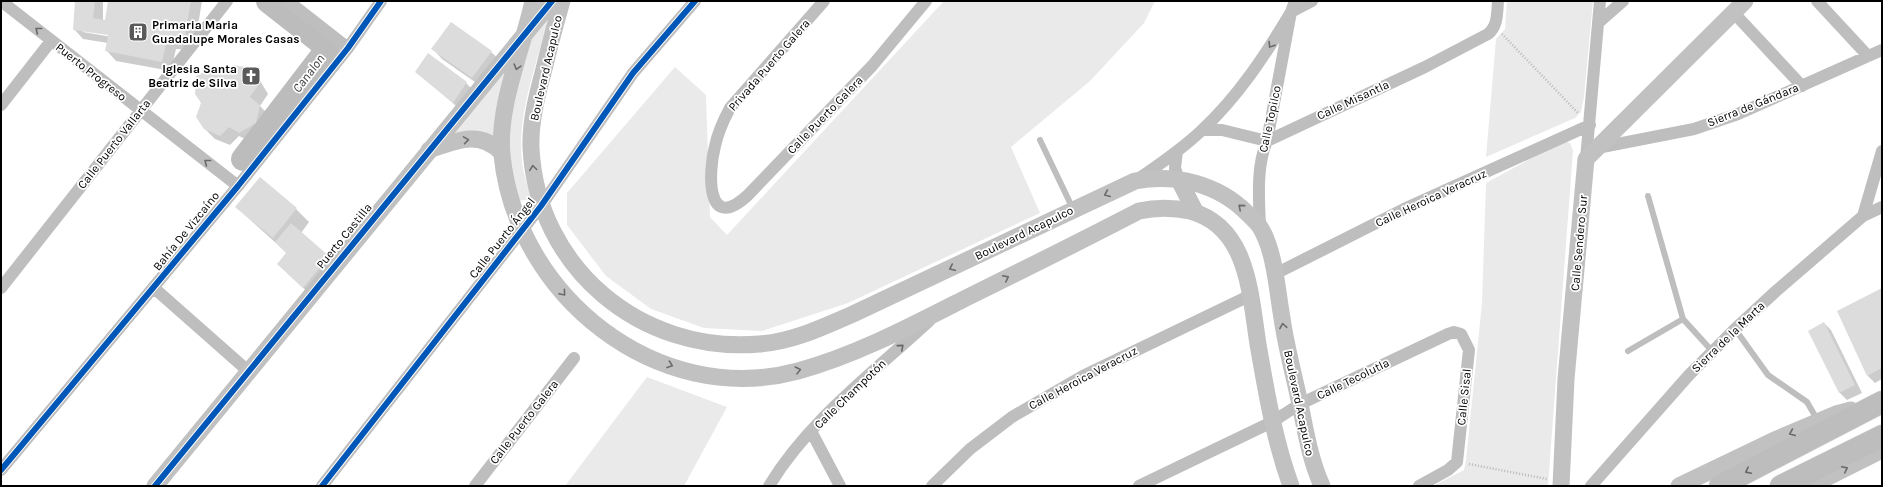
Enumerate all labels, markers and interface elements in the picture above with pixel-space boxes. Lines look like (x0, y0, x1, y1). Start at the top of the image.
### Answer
street label: Boulevard Acapulco (527, 14, 565, 122)
street label: Privada Puerto Galera (725, 16, 813, 114)
place label: Primaria Maria Guadalupe Morales Casas (152, 18, 300, 46)
building icon: Primaria Maria Guadalupe Morales Casas (127, 21, 149, 43)
one-way arrow (35, 28, 42, 35)
street label: Puerto Progreso (53, 40, 129, 104)
one-way arrow (1268, 41, 1276, 48)
water label: Canalon (289, 51, 328, 95)
place label: Iglesia Santa Beatriz de Silva (148, 62, 237, 90)
one-way arrow (513, 63, 522, 70)
church icon: Iglesia Santa Beatriz de Silva (240, 65, 262, 87)
street label: Calle Puerto Galera (784, 73, 866, 157)
street label: Calle Misantla (1315, 77, 1391, 123)
street label: Sierra de Gándara (1705, 80, 1801, 130)
street label: Calle Topilco (1256, 84, 1284, 154)
street label: Calle Puerto Vallarta (75, 96, 153, 192)
one-way arrow (463, 136, 469, 144)
one-way arrow (204, 160, 211, 167)
one-way arrow (529, 165, 538, 171)
street label: Calle Heroica Veracruz (1373, 166, 1489, 230)
street label: Bahía De Vizcaíno (150, 189, 222, 273)
one-way arrow (1103, 189, 1111, 197)
street label: Calle Puerto Ángel (465, 194, 538, 281)
street label: Calle Sendero Sur (1568, 194, 1590, 292)
street label: Puerto Castilla (313, 201, 375, 271)
street label: Boulevard Acapulco (972, 203, 1076, 263)
one-way arrow (1238, 205, 1245, 212)
one-way arrow (948, 263, 956, 271)
one-way arrow (1001, 275, 1009, 283)
one-way arrow (558, 289, 565, 296)
street label: Sierra de la Marta (1689, 299, 1767, 375)
one-way arrow (1279, 323, 1288, 329)
street label: Calle Heroica Veracruz (1026, 343, 1140, 413)
one-way arrow (896, 345, 903, 352)
street label: Boulevard Acapulco (1281, 349, 1317, 457)
street label: Calle Tecolutla (1315, 355, 1391, 403)
street label: Calle Champotón (811, 356, 889, 432)
one-way arrow (666, 360, 673, 369)
one-way arrow (794, 367, 801, 375)
street label: Calle Sisal (1454, 368, 1474, 426)
street label: Calle Puerto Galera (487, 377, 561, 467)
one-way arrow (1789, 428, 1796, 436)
one-way arrow (1841, 466, 1848, 474)
one-way arrow (1745, 467, 1752, 474)

